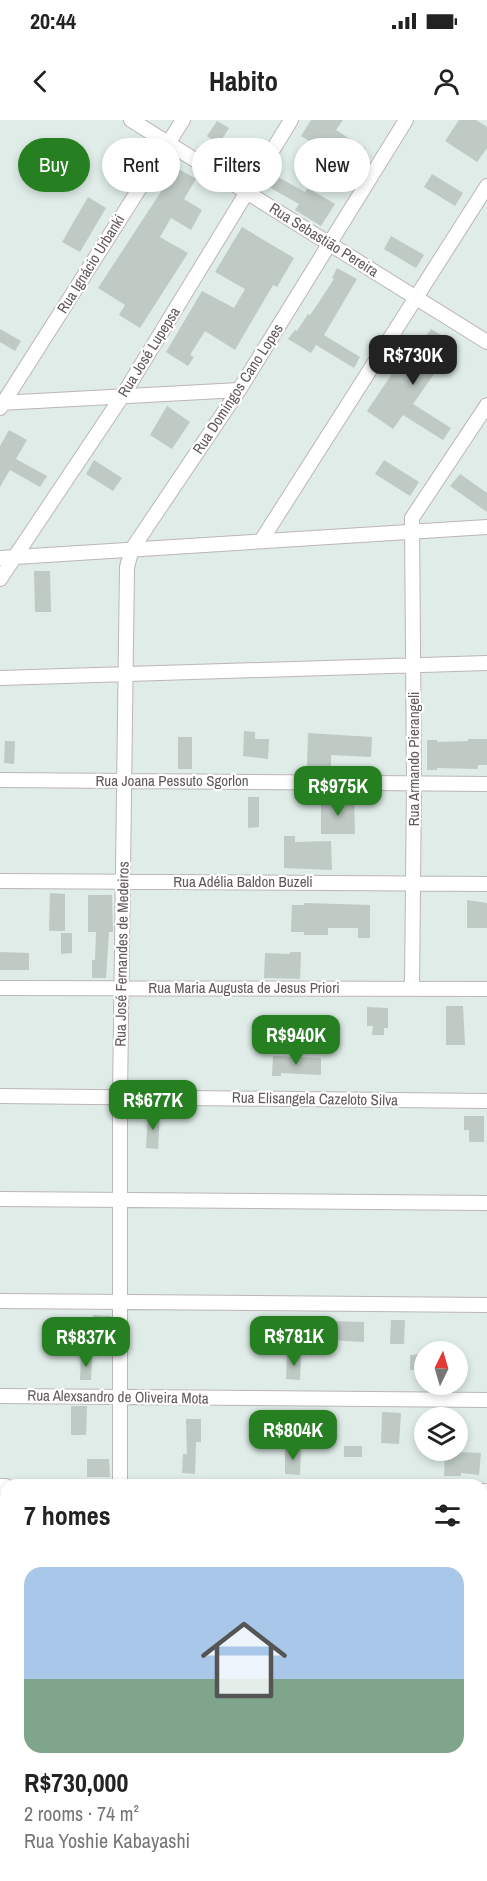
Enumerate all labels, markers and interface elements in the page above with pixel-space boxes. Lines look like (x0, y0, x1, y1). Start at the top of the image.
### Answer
text: 20:44 (30, 6, 76, 36)
text: Habito (209, 63, 278, 99)
icon: back (24, 65, 57, 98)
icon: person (430, 65, 463, 98)
chip: Buy (18, 138, 90, 192)
chip: Rent (102, 138, 180, 192)
chip: Filters (192, 138, 282, 192)
chip: New (294, 138, 370, 192)
street label: Rua Sebastião Pereira (266, 198, 383, 282)
street label: Rua Ignácio Urbanki (52, 210, 129, 317)
street label: Rua José Lupepsa (112, 303, 185, 401)
street label: Rua Domingos Cano Lopes (187, 319, 288, 458)
pin: R$730K (364, 335, 462, 386)
text: R$730K (383, 341, 443, 368)
street label: Rua Armando Pierangeli (403, 692, 424, 826)
pin: R$975K (289, 766, 387, 817)
street label: Rua Joana Pessuto Sgorlon (95, 770, 249, 791)
text: R$975K (308, 772, 368, 799)
street label: Rua José Fernandes de Medeiros (109, 861, 134, 1047)
street label: Rua Adélia Baldon Buzeli (173, 871, 313, 892)
street label: Rua Maria Augusta de Jesus Priori (148, 977, 340, 998)
pin: R$940K (247, 1015, 345, 1066)
text: R$940K (266, 1021, 326, 1048)
pin: R$677K (104, 1080, 202, 1131)
text: R$677K (123, 1086, 183, 1113)
street label: Rua Elisangela Cazeloto Silva (232, 1087, 398, 1110)
pin: R$781K (245, 1316, 343, 1367)
pin: R$837K (37, 1317, 135, 1368)
text: R$781K (264, 1322, 324, 1349)
text: R$837K (56, 1323, 116, 1350)
north arrow (414, 1341, 468, 1395)
map controls (414, 1341, 468, 1461)
street label: Rua Alexsandro de Oliveira Mota (27, 1384, 209, 1409)
button: layers (414, 1407, 468, 1461)
pin: R$804K (244, 1410, 342, 1461)
text: R$804K (263, 1416, 323, 1443)
text: 7 homes (24, 1498, 111, 1533)
icon: filters (431, 1499, 464, 1532)
icon: home (190, 1606, 298, 1714)
text: R$730,000 (24, 1765, 128, 1800)
text: 2 rooms · 74 m² (24, 1800, 139, 1827)
text: Rua Yoshie Kabayashi (24, 1827, 190, 1854)

